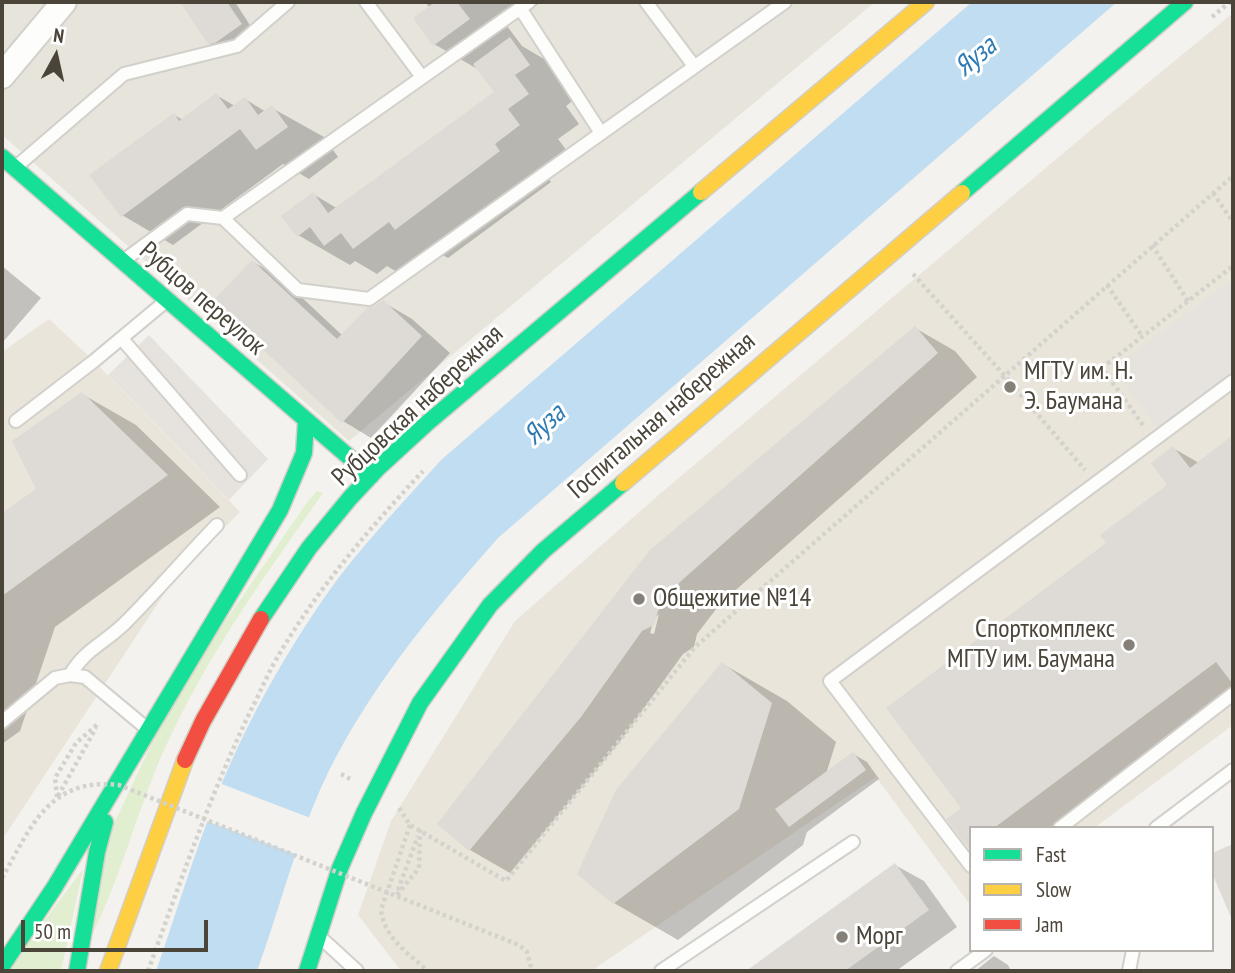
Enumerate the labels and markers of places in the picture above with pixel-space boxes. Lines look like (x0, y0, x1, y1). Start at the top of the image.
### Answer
place label: МГТУ им. Н. Э. Баумана (1024, 356, 1133, 418)
marker: МГТУ им. Н. Э. Баумана (1002, 379, 1018, 395)
place label: Общежитие №14 (653, 583, 811, 615)
marker: Общежитие №14 (631, 591, 647, 607)
place label: Спорткомплекс МГТУ им. Баумана (947, 614, 1115, 676)
marker: Спорткомплекс МГТУ им. Баумана (1121, 637, 1137, 653)
place label: Морг (856, 921, 903, 953)
marker: Морг (834, 929, 850, 945)

